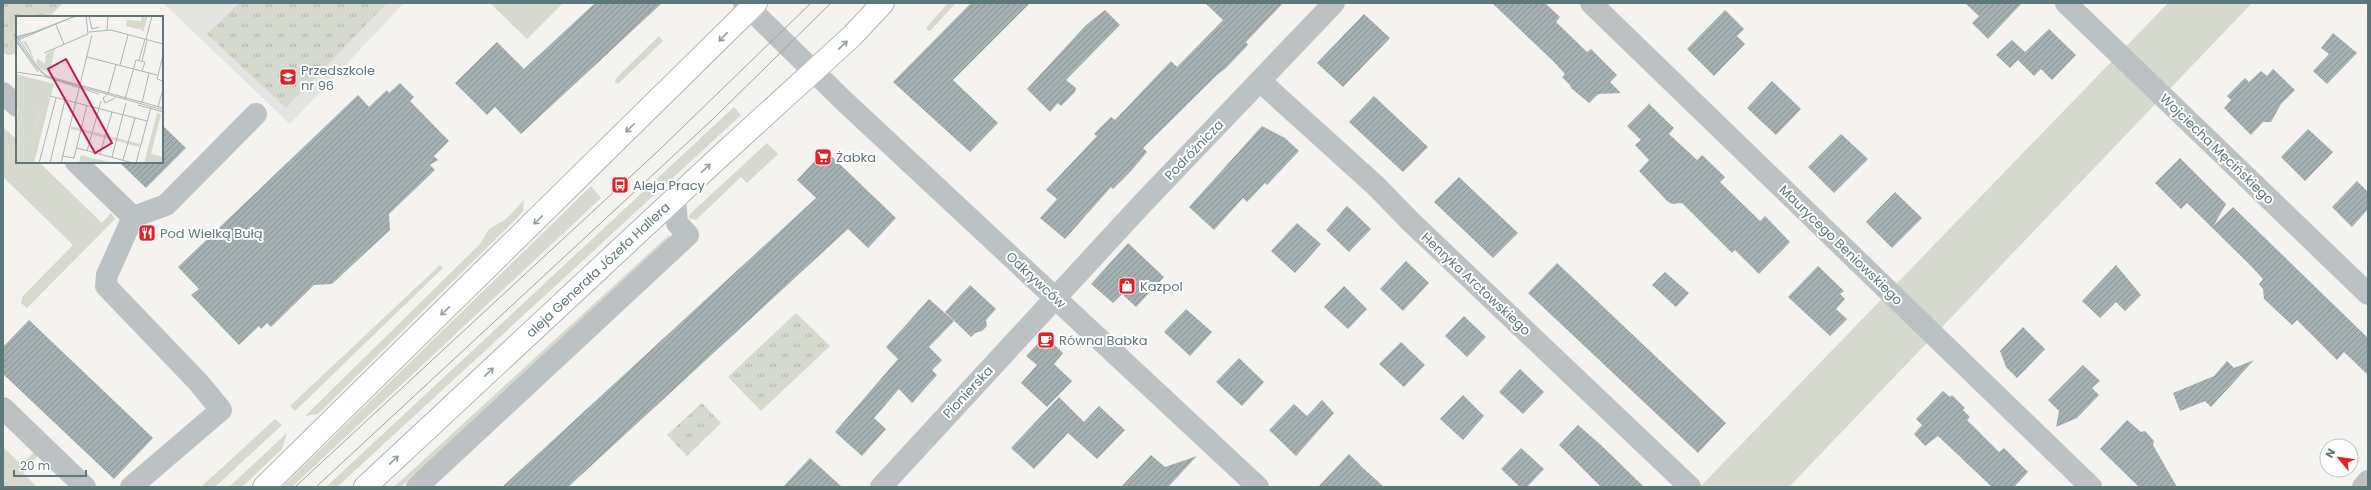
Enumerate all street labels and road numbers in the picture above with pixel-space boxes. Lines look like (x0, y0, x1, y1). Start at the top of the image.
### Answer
street label: Wojciecha Męcińskiego (2156, 89, 2278, 209)
street label: Podróżnicza (1160, 115, 1228, 185)
street label: Maurycego Beniowskiego (1775, 181, 1907, 309)
street label: aleja Generała Józefa Hallera (522, 198, 674, 342)
street label: Henryka Arctowskiego (1417, 228, 1535, 340)
street label: Odkrywców (1002, 247, 1070, 313)
street label: Pionierska (939, 361, 997, 423)

